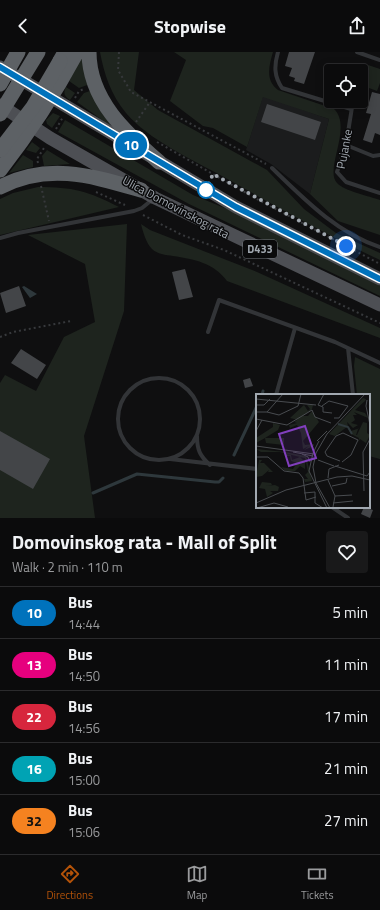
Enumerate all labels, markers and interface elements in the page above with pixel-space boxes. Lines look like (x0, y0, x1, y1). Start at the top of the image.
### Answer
text: Stopwise (154, 13, 226, 40)
icon: back (12, 15, 34, 37)
icon: share (346, 15, 368, 37)
map controls (324, 64, 368, 108)
button: locate (324, 64, 368, 108)
street label: Pujanke (331, 127, 357, 171)
line badge: 10 (113, 132, 149, 158)
text: 10 (123, 134, 139, 155)
street label: Ulica Domovinskog rata (119, 171, 233, 243)
unlabelled marker (197, 181, 215, 199)
your location (336, 236, 356, 256)
road number: D433 (243, 240, 277, 258)
inset map (256, 394, 370, 508)
text: Domovinskog rata - Mall of Split (12, 527, 277, 556)
button: heart (326, 531, 368, 573)
text: Walk · 2 min · 110 m (12, 557, 123, 577)
text: Bus (68, 591, 93, 614)
text: 5 min (332, 601, 368, 624)
text: 10 (26, 602, 42, 623)
text: 14:44 (68, 614, 100, 634)
text: Bus (68, 643, 93, 666)
text: 11 min (324, 653, 368, 676)
text: 13 (26, 654, 42, 675)
text: 14:50 (68, 666, 100, 686)
text: Bus (68, 695, 93, 718)
text: 17 min (324, 705, 368, 728)
text: 22 (26, 706, 42, 727)
text: 14:56 (68, 718, 100, 738)
text: Bus (68, 747, 93, 770)
text: 21 min (324, 757, 368, 780)
text: 16 (26, 758, 42, 779)
text: 15:00 (68, 770, 100, 790)
text: Bus (68, 799, 93, 822)
text: 27 min (324, 809, 368, 832)
text: 32 (26, 810, 42, 831)
text: 15:06 (68, 822, 100, 842)
tab: Directions (46, 863, 93, 903)
tab: Map (186, 863, 208, 903)
tab: Tickets (301, 863, 334, 903)

